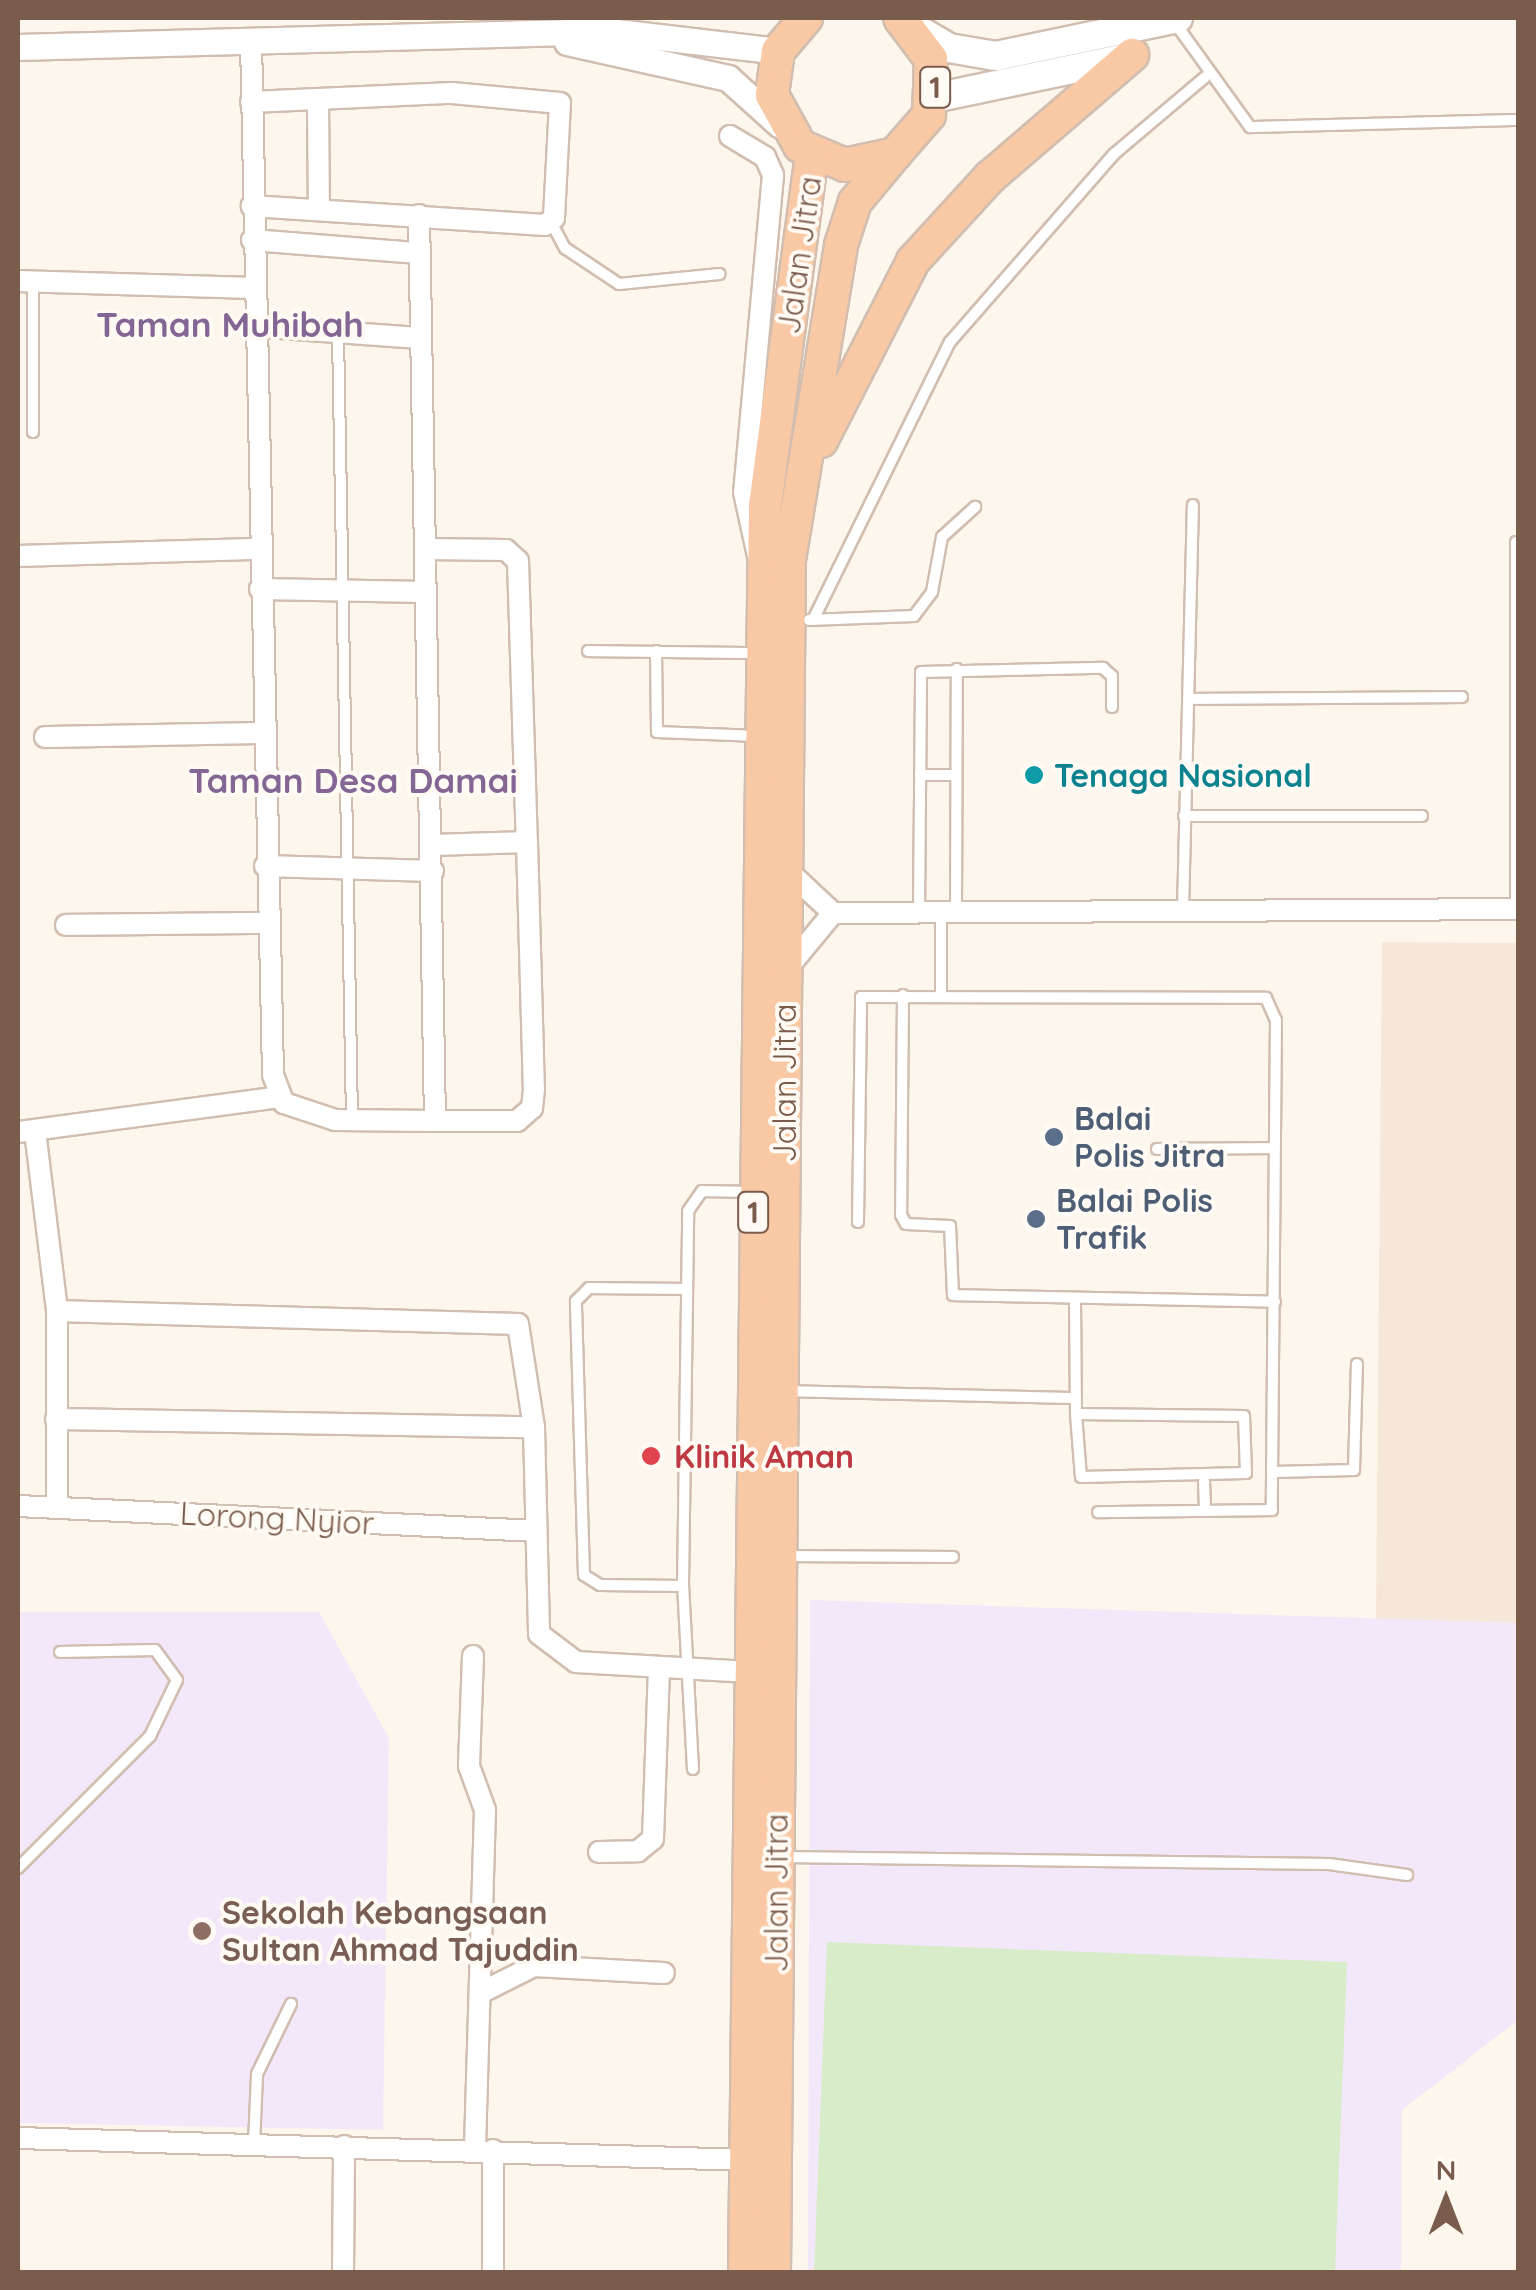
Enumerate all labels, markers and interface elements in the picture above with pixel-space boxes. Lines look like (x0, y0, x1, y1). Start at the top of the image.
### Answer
road number: 1 (918, 62, 952, 112)
street label: Jalan Jitra (769, 174, 829, 336)
district label: Taman Muhibah (96, 303, 364, 345)
place label: Tenaga Nasional (1054, 756, 1312, 794)
district label: Taman Desa Damai (188, 759, 518, 801)
marker: Tenaga Nasional (1023, 764, 1045, 786)
street label: Jalan Jitra (765, 1003, 803, 1163)
place label: Balai Polis Jitra (1074, 1100, 1225, 1175)
marker: Balai Polis Jitra (1043, 1126, 1065, 1148)
place label: Balai Polis Trafik (1056, 1182, 1213, 1257)
road number: 1 (736, 1187, 770, 1237)
marker: Balai Polis Trafik (1025, 1208, 1047, 1230)
place label: Klinik Aman (674, 1437, 854, 1475)
marker: Klinik Aman (638, 1443, 664, 1469)
street label: Lorong Nyior (179, 1494, 375, 1542)
street label: Jalan Jitra (757, 1813, 795, 1973)
place label: Sekolah Kebangsaan Sultan Ahmad Tajuddin (222, 1894, 579, 1969)
marker: Sekolah Kebangsaan Sultan Ahmad Tajuddin (191, 1920, 213, 1942)
north arrow (1396, 2150, 1496, 2250)
text: N (1436, 2152, 1456, 2187)

